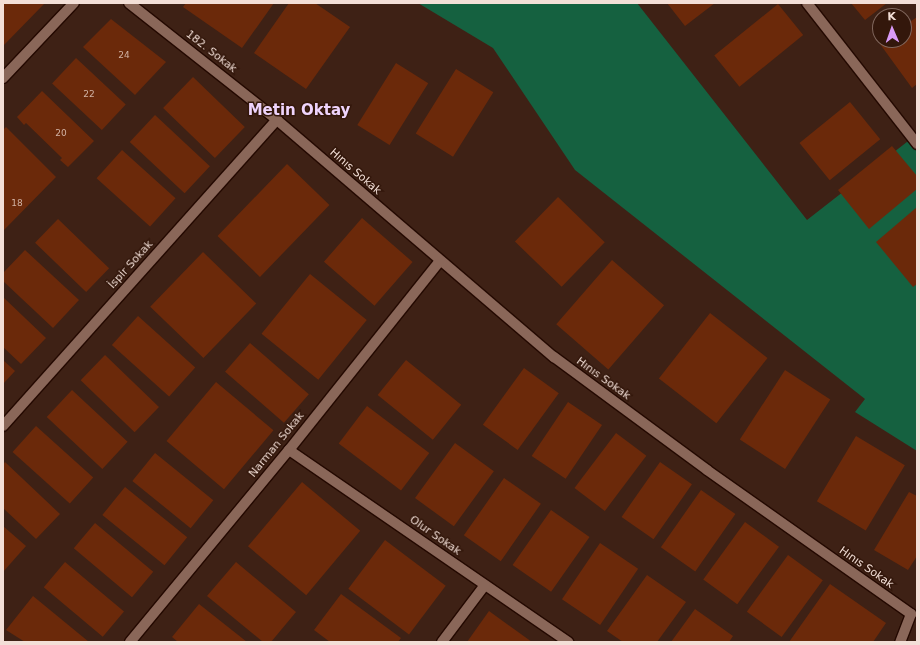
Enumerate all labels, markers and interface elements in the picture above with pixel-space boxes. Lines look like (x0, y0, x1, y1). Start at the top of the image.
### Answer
north arrow (872, 8, 912, 48)
text: K (887, 10, 896, 23)
street label: 182. Sokak (183, 28, 239, 76)
house number: 24 (118, 50, 130, 60)
house number: 22 (83, 89, 95, 99)
district label: Metin Oktay (248, 102, 350, 120)
house number: 20 (55, 128, 67, 138)
street label: Hınıs Sokak (327, 146, 383, 198)
house number: 18 (11, 198, 23, 208)
street label: İspir Sokak (106, 238, 156, 292)
street label: Hınıs Sokak (573, 355, 633, 403)
street label: Narman Sokak (247, 410, 307, 480)
street label: Olur Sokak (407, 513, 463, 559)
street label: Hınıs Sokak (836, 544, 896, 592)

